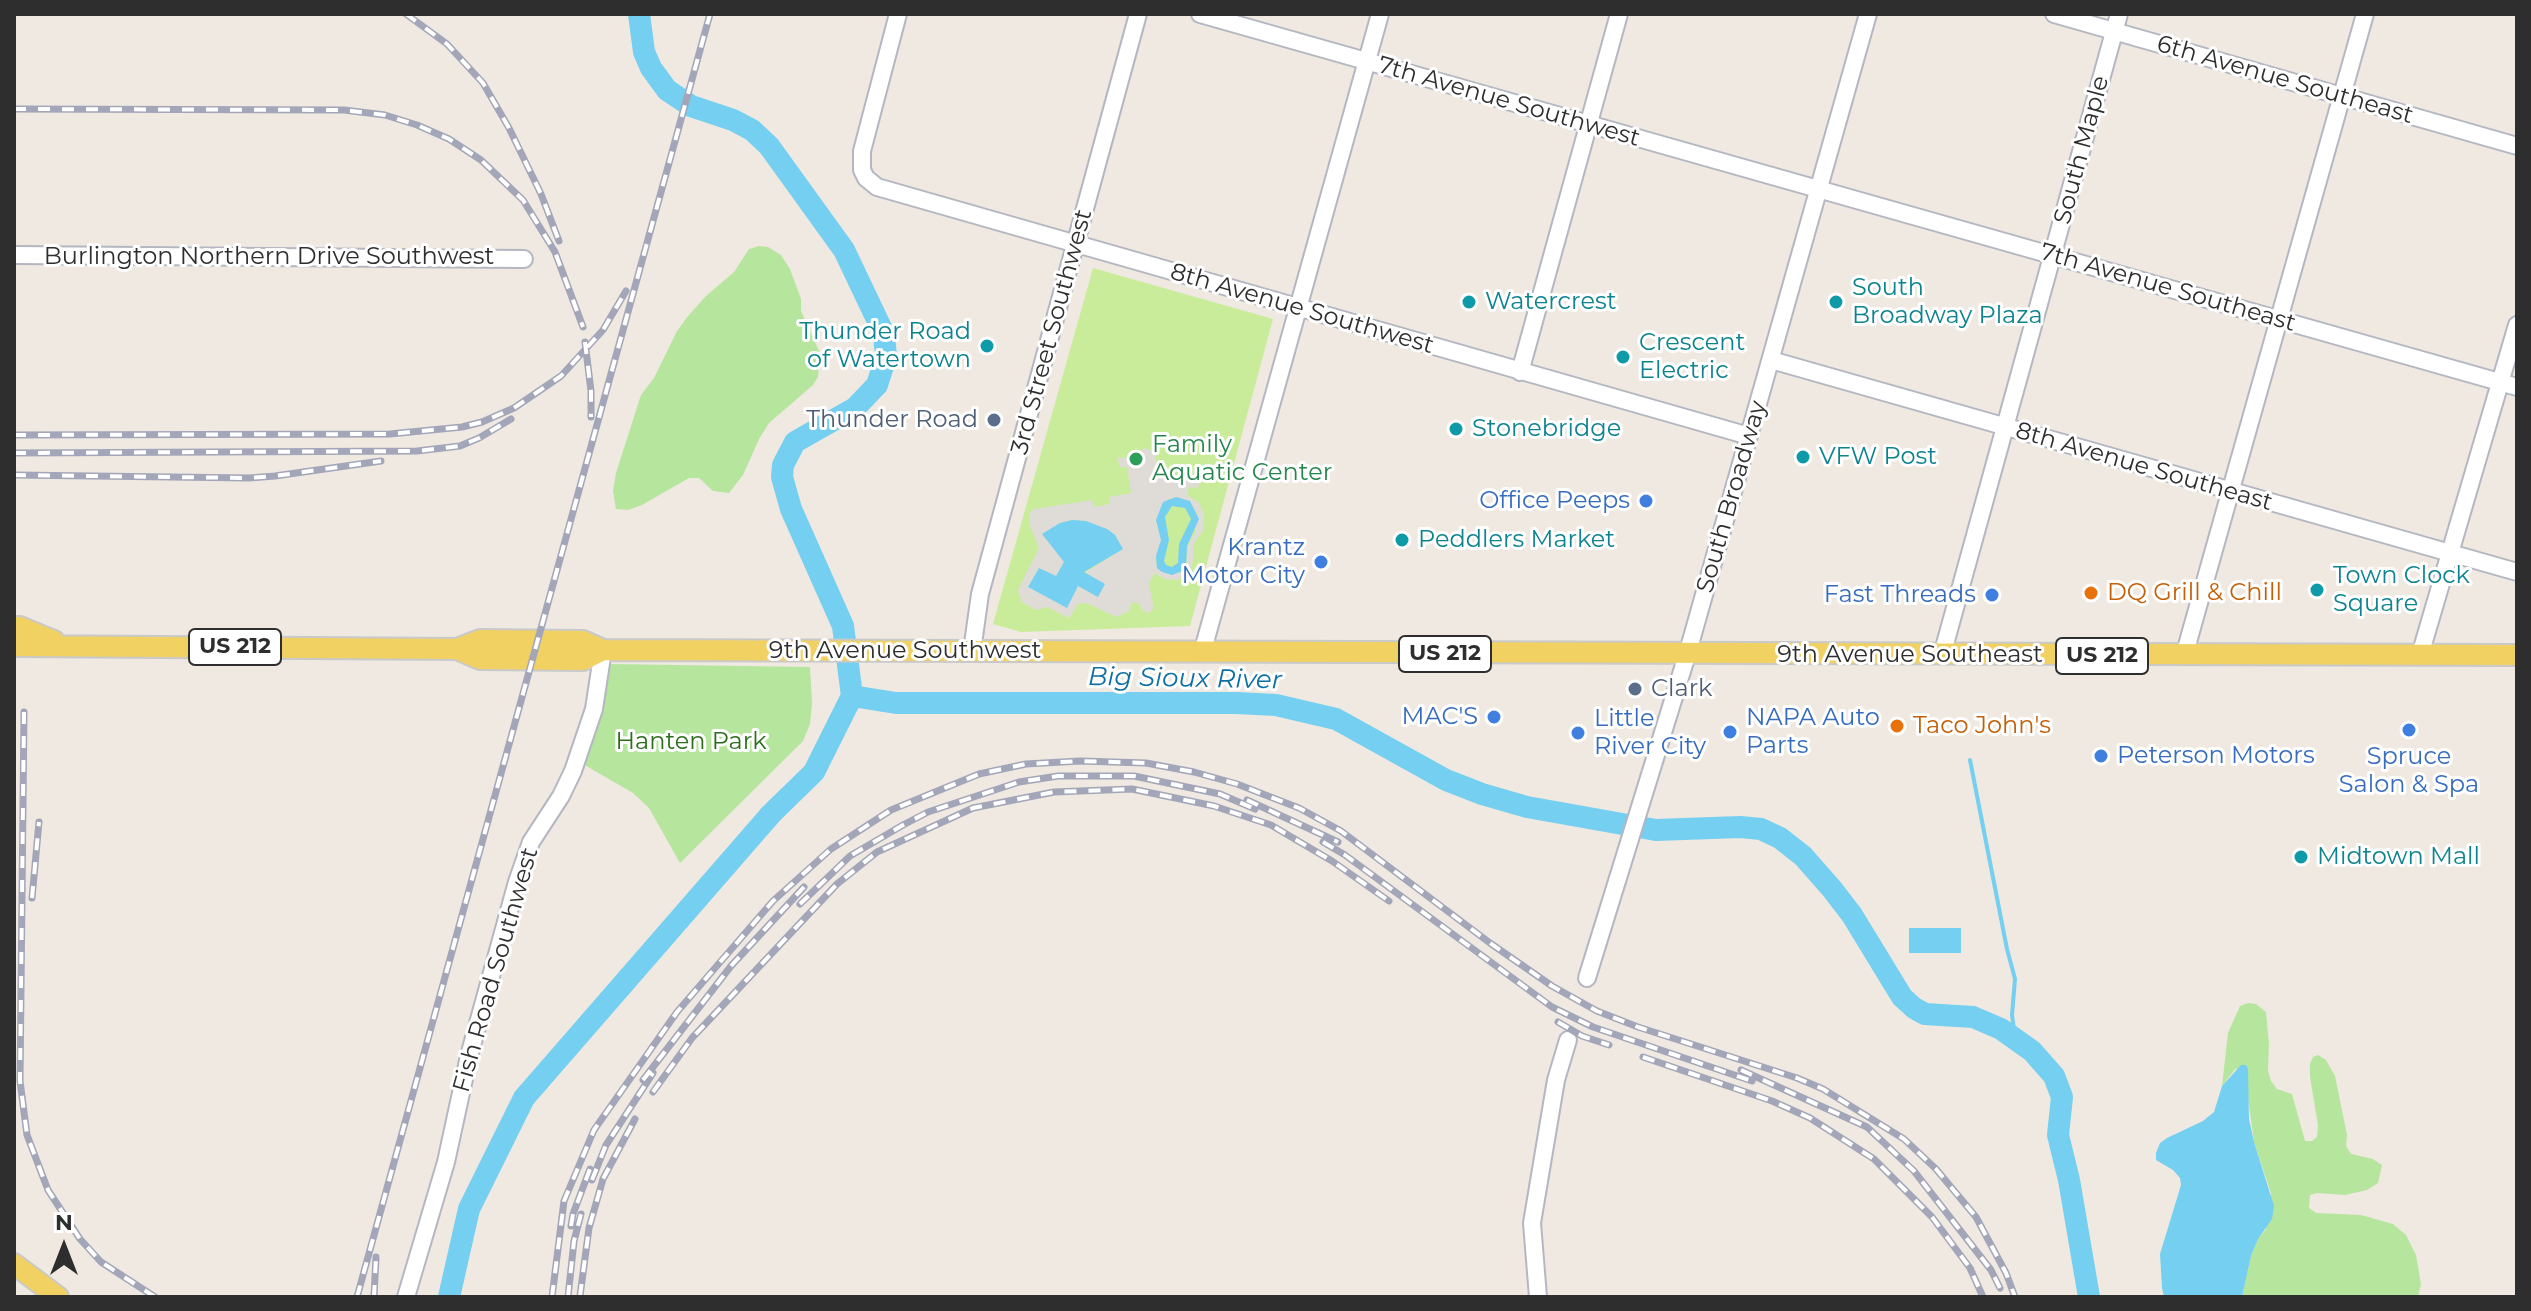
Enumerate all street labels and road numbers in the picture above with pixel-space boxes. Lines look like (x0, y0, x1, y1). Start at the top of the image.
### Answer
street label: 6th Avenue Southeast (2153, 30, 2417, 130)
street label: 7th Avenue Southwest (1375, 51, 1643, 153)
street label: South Maple (2048, 73, 2116, 227)
street label: 3rd Street Southwest (1005, 206, 1099, 458)
street label: 7th Avenue Southeast (2037, 238, 2299, 338)
street label: Burlington Northern Drive Southwest (44, 243, 494, 271)
street label: 8th Avenue Southwest (1167, 258, 1437, 360)
street label: South Broadway (1691, 398, 1773, 596)
street label: 8th Avenue Southeast (2012, 416, 2276, 518)
road number: US 212 (189, 629, 281, 665)
road number: US 212 (1399, 636, 1491, 672)
street label: 9th Avenue Southwest (769, 637, 1041, 665)
road number: US 212 (2056, 638, 2148, 674)
street label: 9th Avenue Southeast (1777, 641, 2043, 669)
street label: Fish Road Southwest (447, 844, 545, 1096)

